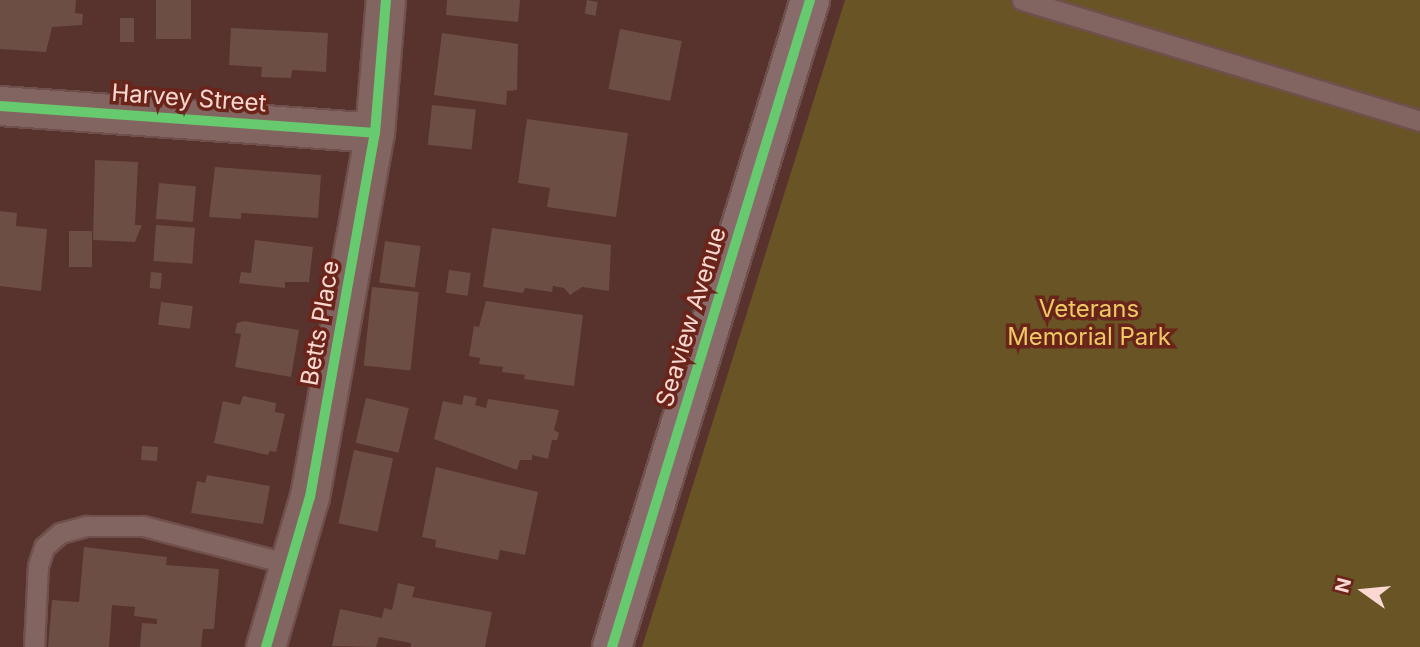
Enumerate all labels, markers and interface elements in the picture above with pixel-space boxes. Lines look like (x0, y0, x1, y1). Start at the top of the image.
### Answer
street label: Harvey Street (111, 78, 267, 118)
street label: Seaview Avenue (650, 224, 732, 410)
street label: Betts Place (295, 258, 345, 388)
park label: Veterans Memorial Park (1007, 295, 1171, 351)
north arrow (1329, 556, 1399, 626)
text: N (1330, 575, 1356, 595)

